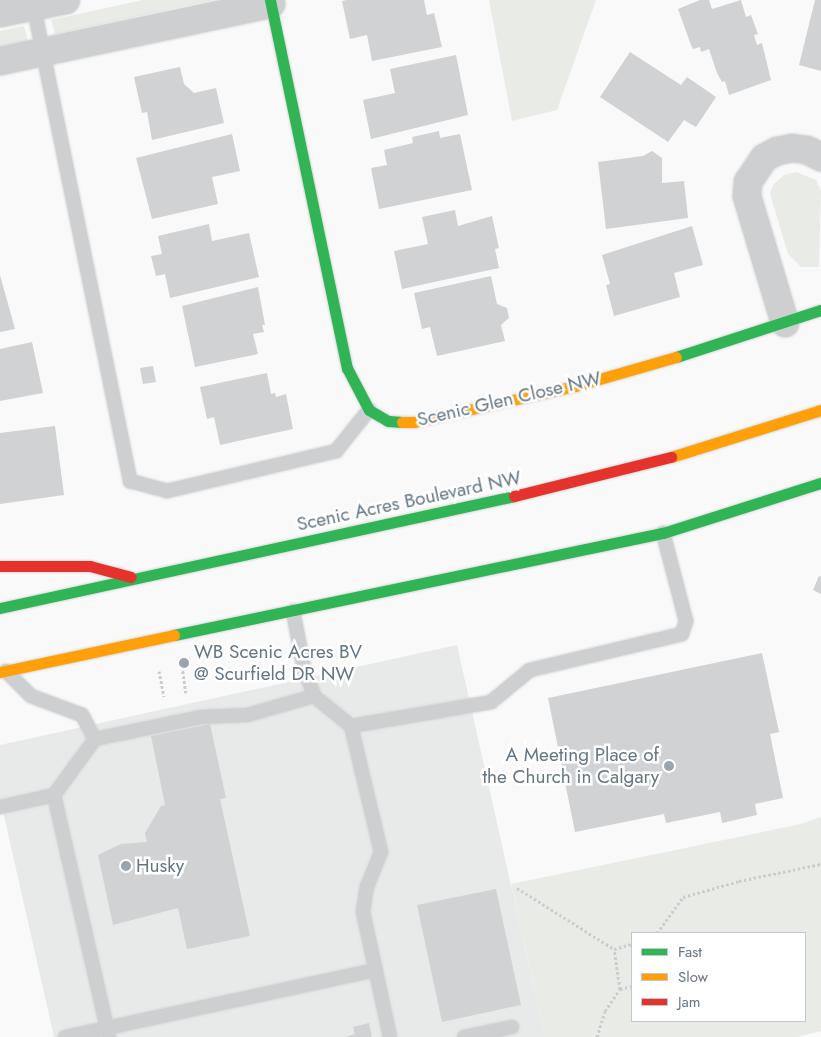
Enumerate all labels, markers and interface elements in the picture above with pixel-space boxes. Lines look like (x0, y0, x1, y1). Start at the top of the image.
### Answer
street label: Scenic Glen Close NW (415, 367, 603, 431)
street label: Scenic Acres Boulevard NW (295, 466, 523, 536)
place label: WB Scenic Acres BV @ Scurfield DR NW (194, 641, 362, 685)
marker: WB Scenic Acres BV @ Scurfield DR NW (178, 657, 190, 669)
place label: A Meeting Place of the Church in Calgary (482, 744, 659, 788)
marker: A Meeting Place of the Church in Calgary (663, 760, 675, 772)
place label: Husky (136, 855, 184, 877)
marker: Husky (120, 860, 132, 872)
legend (631, 932, 806, 1022)
text: Fast (678, 941, 702, 963)
text: Slow (678, 966, 708, 988)
text: Jam (678, 991, 701, 1013)

